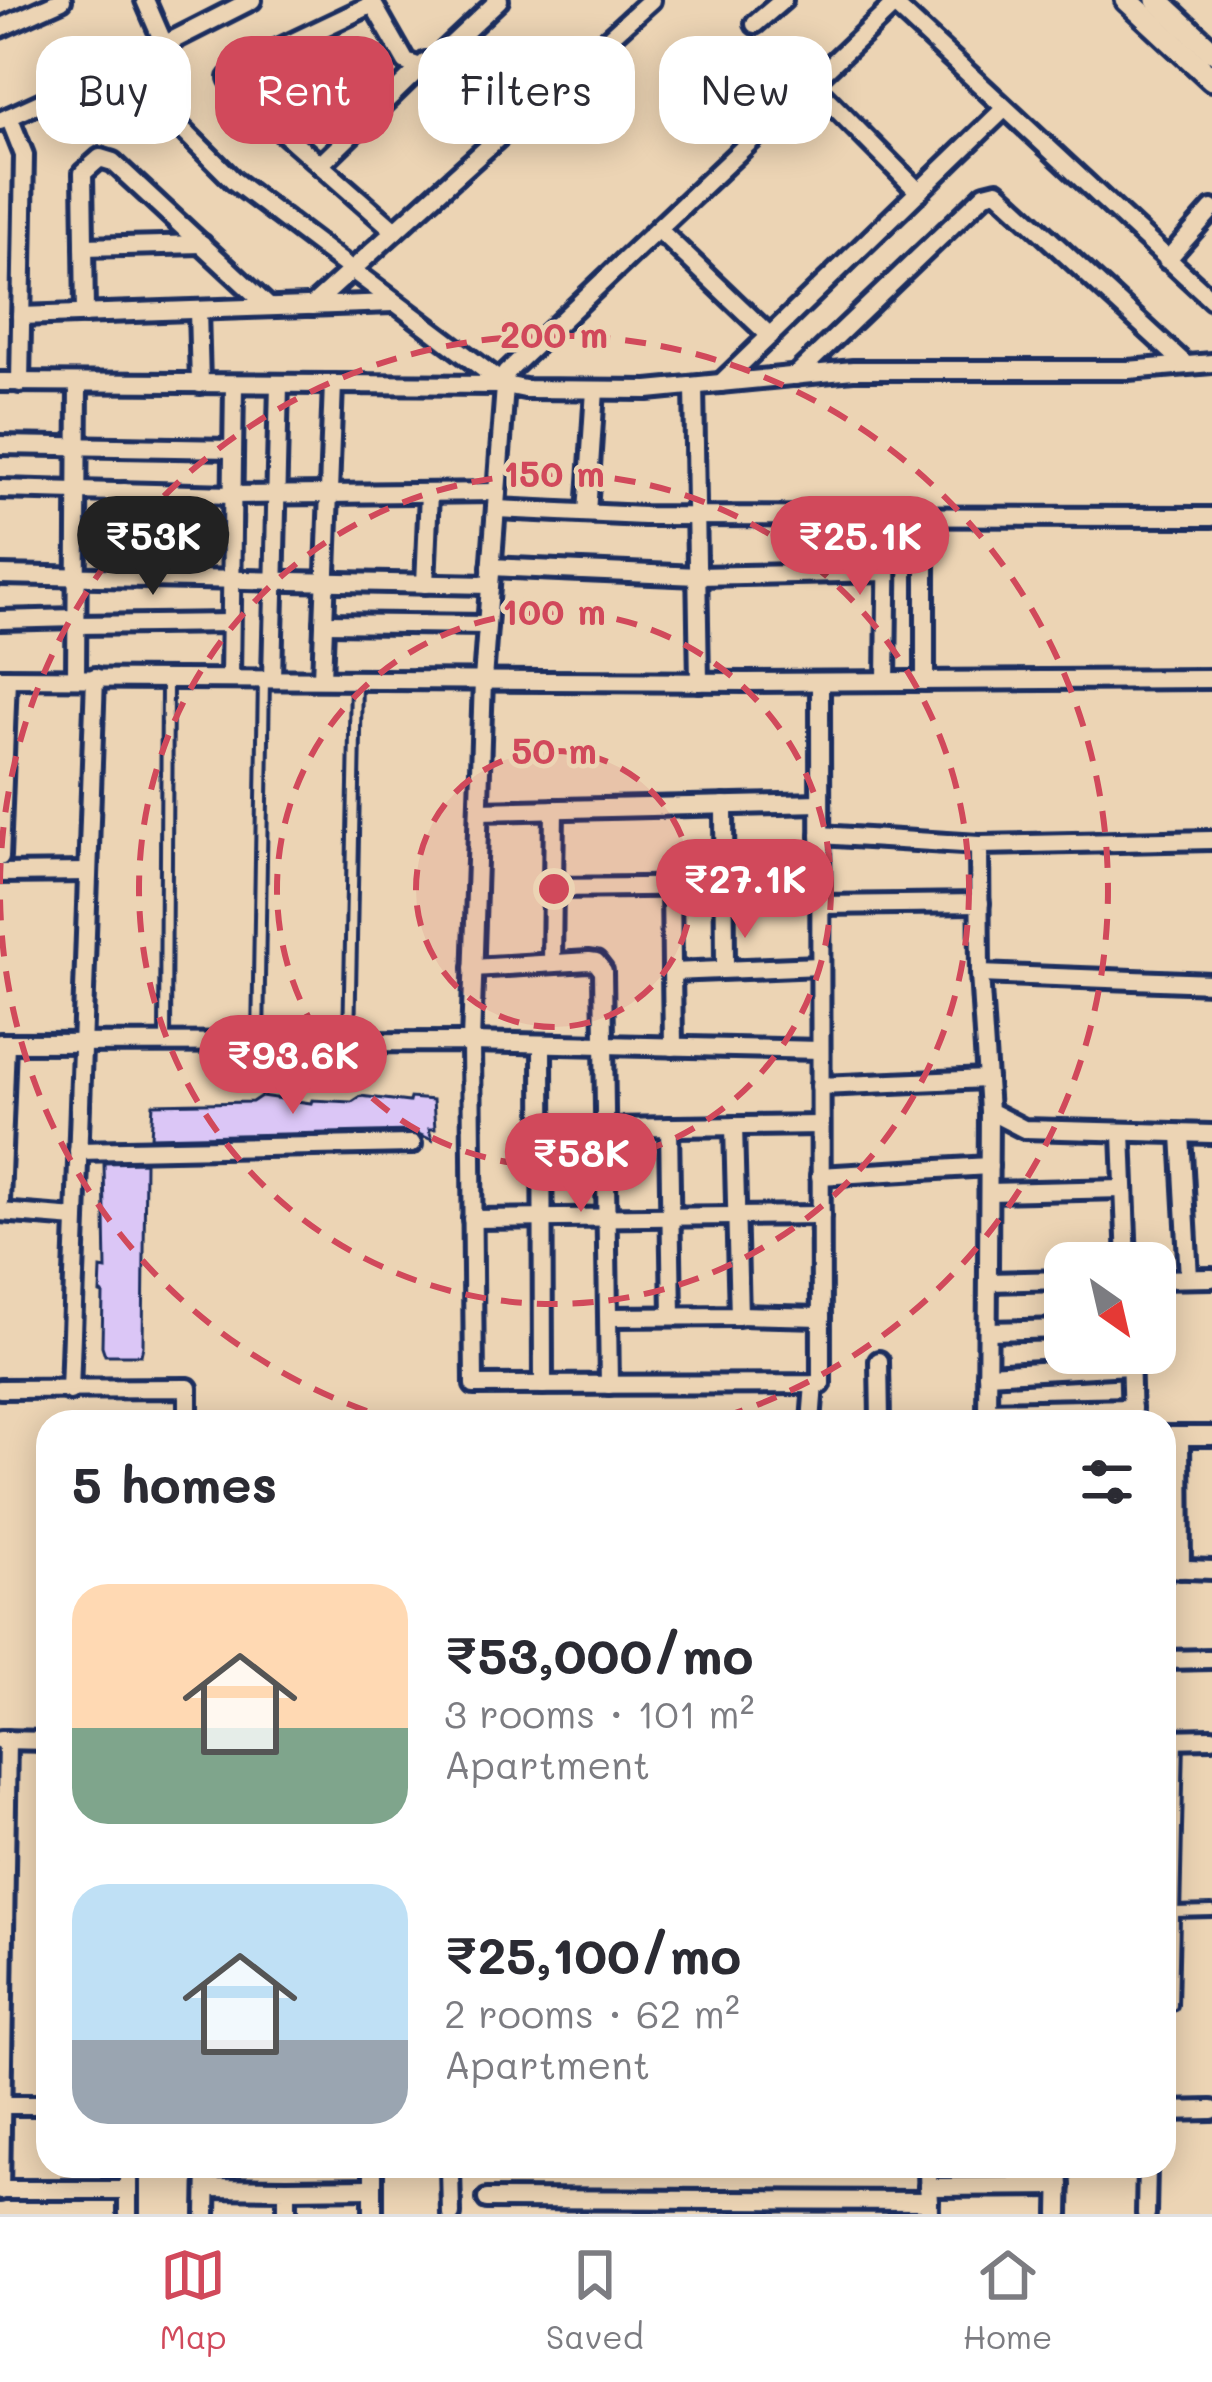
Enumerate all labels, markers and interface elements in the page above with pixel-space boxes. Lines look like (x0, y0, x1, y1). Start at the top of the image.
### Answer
chip: Buy (36, 36, 191, 144)
chip: Rent (215, 36, 394, 144)
chip: Filters (418, 36, 635, 144)
chip: New (659, 36, 832, 144)
text: 200 m (500, 310, 608, 357)
text: 150 m (503, 449, 605, 496)
pin: ₹53K (82, 496, 224, 598)
pin: ₹25.1K (762, 496, 958, 598)
text: ₹53K (104, 509, 202, 560)
text: ₹25.1K (797, 509, 923, 560)
text: 100 m (502, 587, 606, 634)
text: 50 m (511, 726, 597, 773)
pin: ₹27.1K (647, 839, 843, 941)
text: ₹27.1K (683, 852, 807, 903)
centre of rings (533, 868, 575, 910)
pin: ₹93.6K (195, 1015, 391, 1117)
text: ₹93.6K (226, 1028, 360, 1079)
pin: ₹58K (510, 1113, 652, 1215)
text: ₹58K (532, 1126, 630, 1177)
north arrow (1044, 1242, 1176, 1374)
map controls (1044, 1242, 1176, 1374)
text: 5 homes (72, 1449, 277, 1516)
icon: filters (1074, 1449, 1140, 1515)
text: ₹53,000/mo (444, 1620, 753, 1687)
icon: home (168, 1632, 312, 1776)
text: 3 rooms · 101 m² (444, 1687, 754, 1738)
text: Apartment (444, 1738, 650, 1789)
text: ₹25,100/mo (444, 1920, 741, 1987)
icon: home (168, 1932, 312, 2076)
text: 2 rooms · 62 m² (444, 1987, 740, 2038)
text: Apartment (444, 2038, 650, 2089)
tab: Map (159, 2242, 227, 2357)
tab: Saved (546, 2242, 644, 2357)
tab: Home (963, 2242, 1052, 2357)

